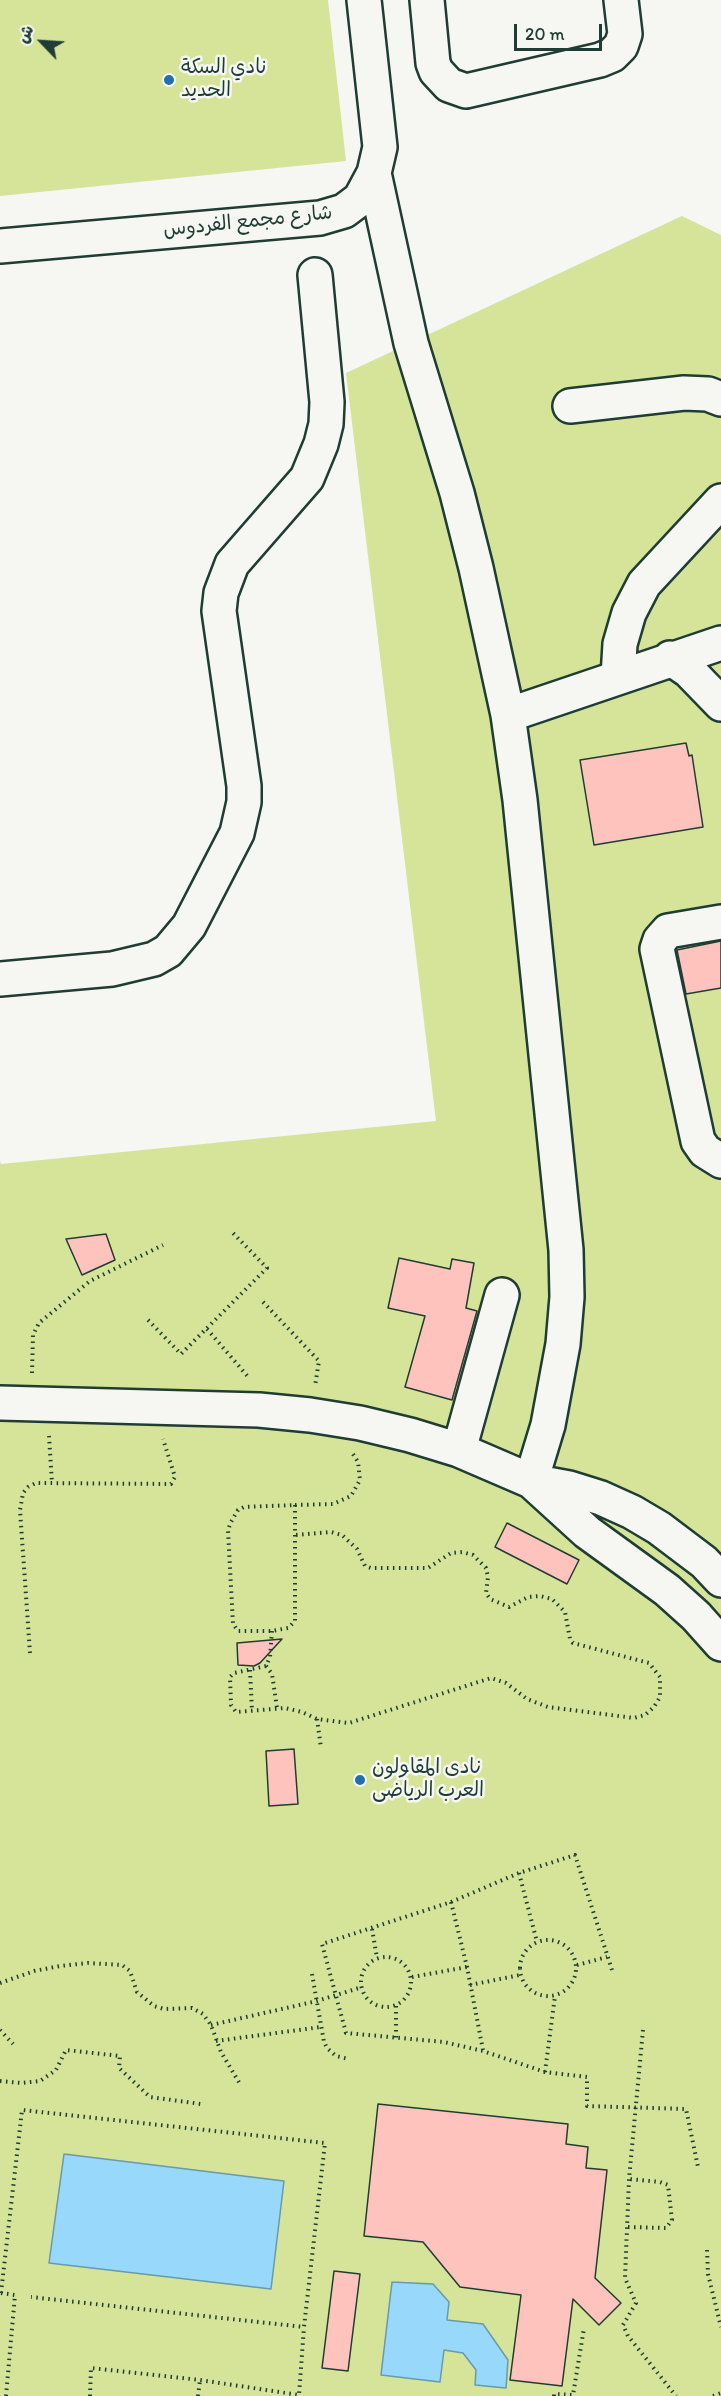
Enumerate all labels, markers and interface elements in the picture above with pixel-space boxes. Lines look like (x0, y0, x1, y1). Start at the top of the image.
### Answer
north arrow (12, 12, 72, 72)
scale bar (517, 12, 606, 50)
text: ش (13, 22, 38, 46)
text: 20 m (525, 23, 565, 45)
place label: نادي السكة الحديد (181, 56, 266, 103)
marker: نادي السكة الحديد (162, 73, 176, 87)
street label: شارع مجمع الفردوس (162, 201, 334, 243)
place label: نادى المقاولون العرب الرياضى (372, 1756, 484, 1803)
marker: نادى المقاولون العرب الرياضى (353, 1773, 367, 1787)

